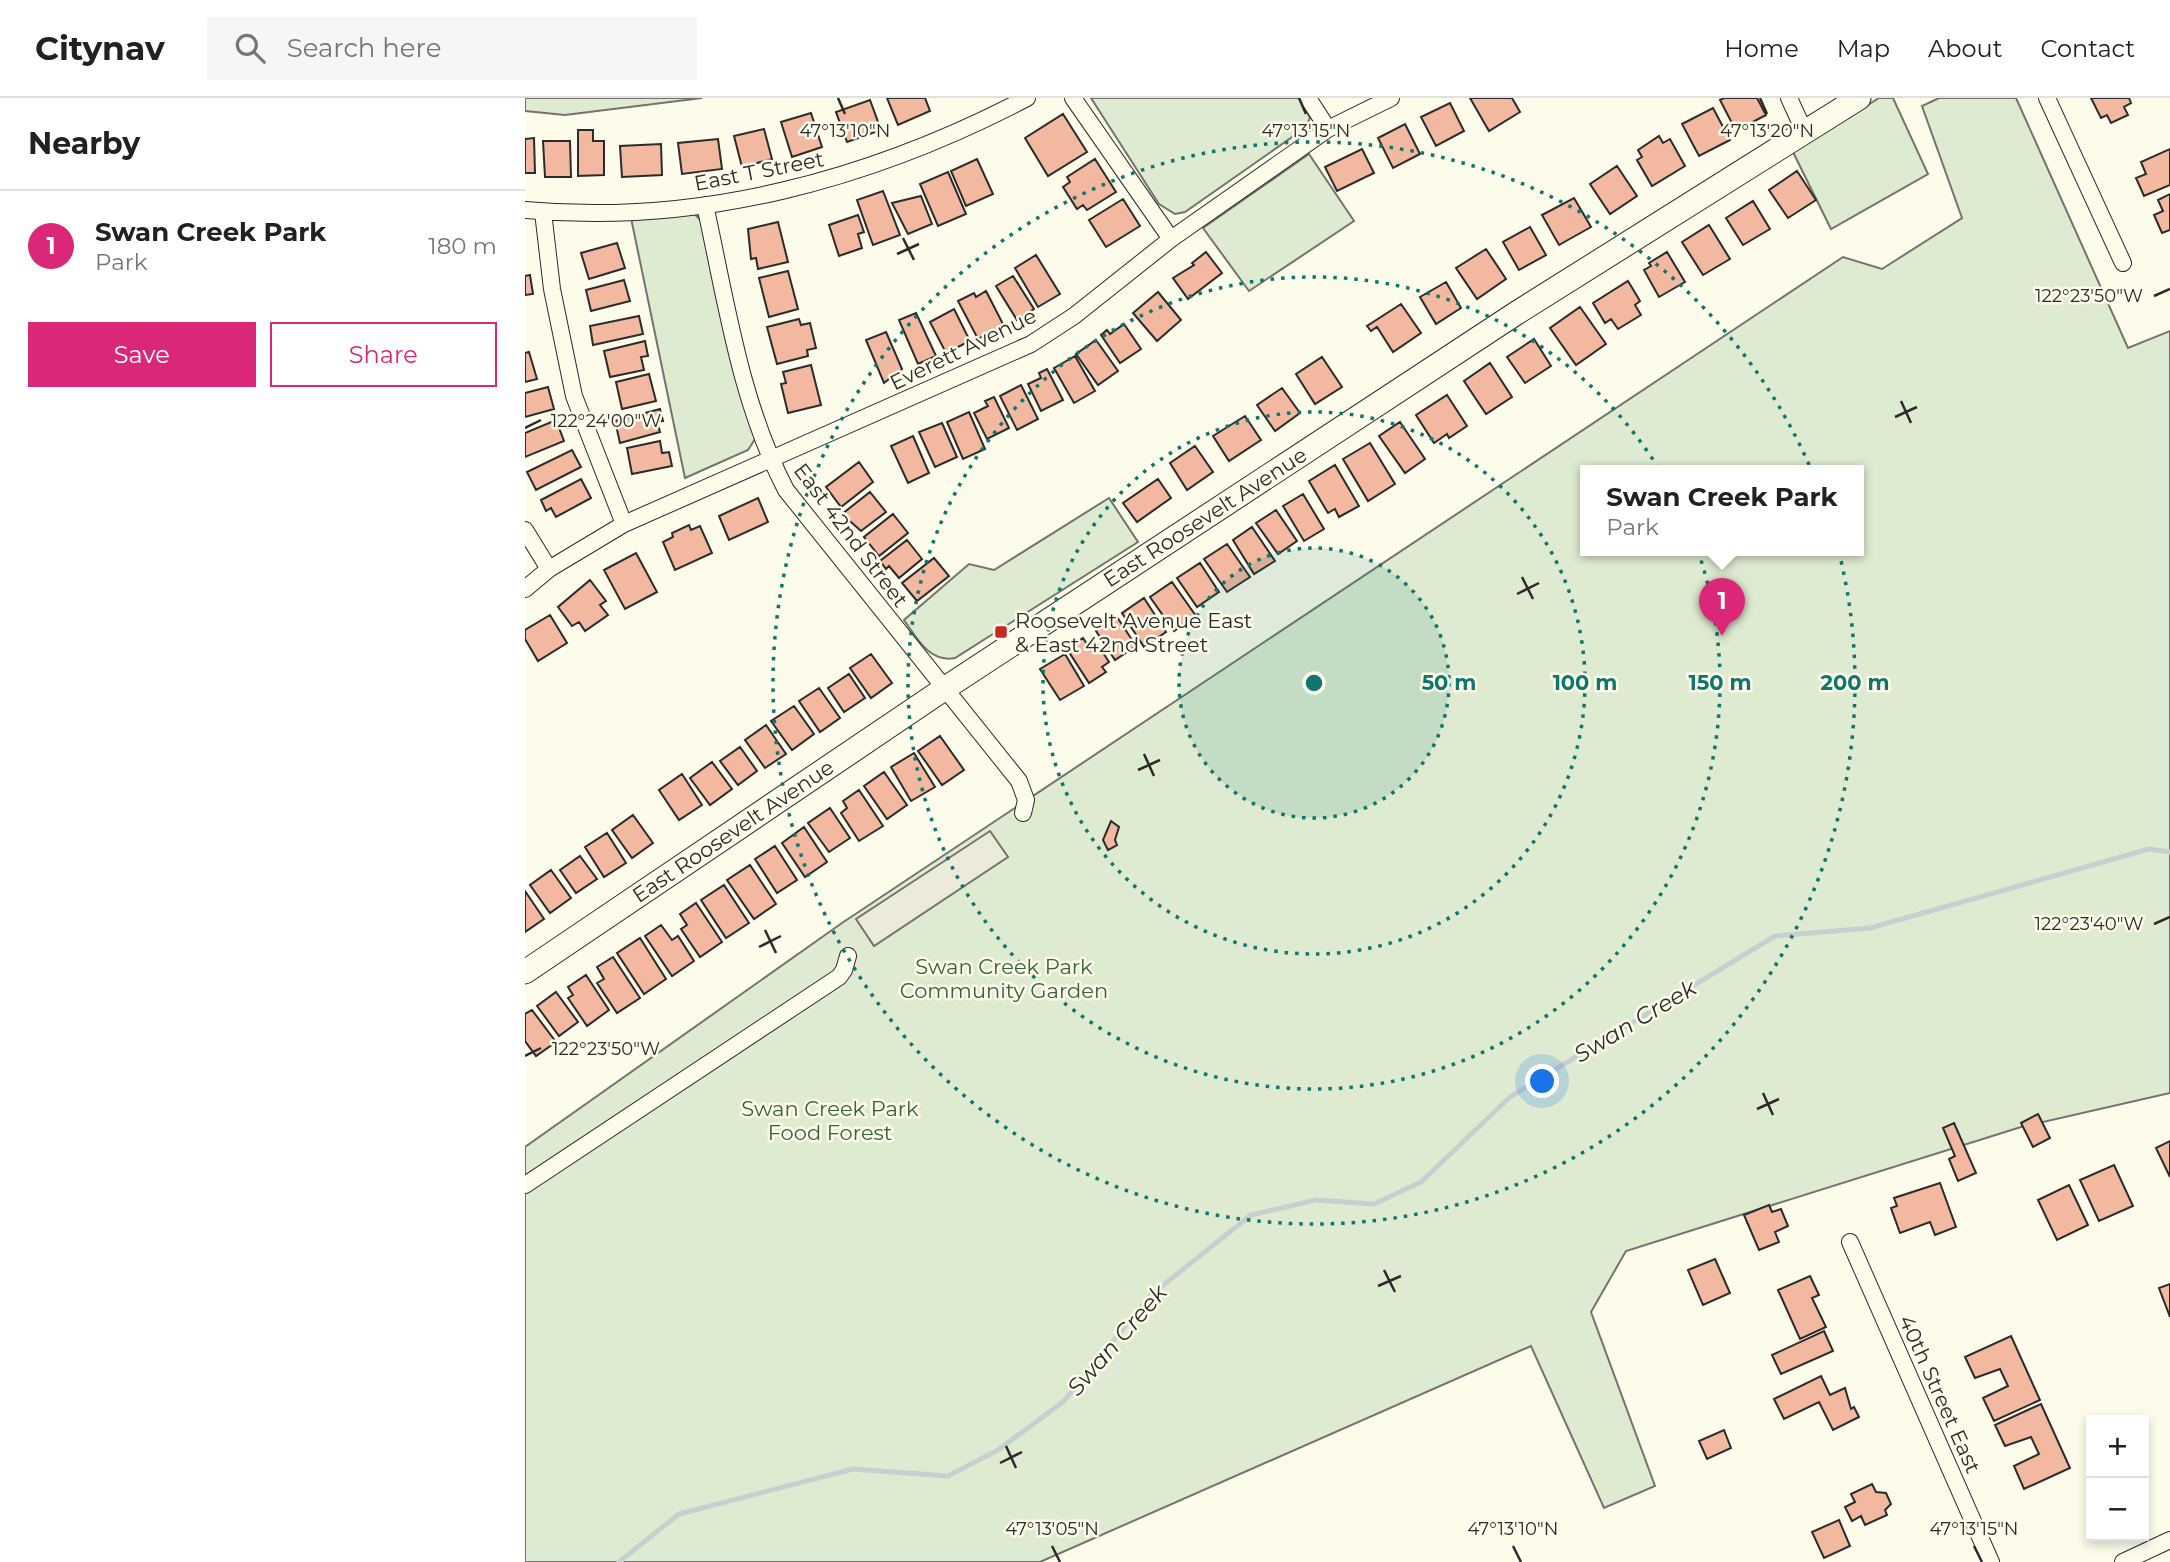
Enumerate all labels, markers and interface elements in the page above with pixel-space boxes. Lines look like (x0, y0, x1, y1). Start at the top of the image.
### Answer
search box (207, 17, 697, 80)
text: Citynav (35, 28, 165, 68)
icon: search (231, 29, 269, 67)
text: Search here (287, 32, 441, 64)
text: Home (1724, 34, 1799, 63)
text: Map (1837, 34, 1890, 63)
text: About (1928, 34, 2002, 63)
text: Contact (2040, 34, 2135, 63)
text: 47°13'10"N (800, 120, 890, 142)
text: 47°13'15"N (1262, 120, 1350, 142)
text: 47°13'20"N (1720, 120, 1814, 142)
text: Nearby (28, 125, 140, 162)
street label: East T Street (692, 146, 826, 196)
text: Swan Creek Park (95, 216, 326, 248)
text: 1 (46, 232, 56, 260)
text: 180 m (428, 232, 497, 260)
text: Park (95, 248, 148, 276)
text: 122°23'50"W (2035, 285, 2143, 307)
street label: Everett Avenue (886, 303, 1040, 395)
button: Save (28, 322, 256, 387)
button: Share (270, 322, 497, 387)
text: 122°24'00"W (551, 410, 661, 432)
street label: East Roosevelt Avenue (1099, 442, 1311, 592)
street label: East 42nd Street (789, 458, 913, 612)
popup (1580, 465, 1864, 556)
text: Swan Creek Park (1606, 481, 1838, 513)
text: Park (1606, 513, 1659, 541)
pin: 1 (1699, 578, 1745, 636)
place label: Roosevelt Avenue East & East 42nd Street (1015, 608, 1252, 657)
marker: Roosevelt Avenue East & East 42nd Street (993, 624, 1009, 640)
text: 50 m (1422, 670, 1476, 695)
text: 100 m (1553, 670, 1617, 695)
text: 150 m (1689, 670, 1751, 695)
text: 200 m (1821, 670, 1889, 695)
centre of rings (1302, 671, 1326, 695)
street label: East Roosevelt Avenue (628, 754, 838, 908)
text: 122°23'40"W (2035, 913, 2143, 935)
park label: Swan Creek Park Community Garden (900, 954, 1108, 1003)
water label: Swan Creek (1569, 973, 1702, 1069)
text: 122°23'50"W (552, 1038, 660, 1060)
your location (1525, 1064, 1559, 1098)
park label: Swan Creek Park Food Forest (741, 1096, 919, 1145)
water label: Swan Creek (1061, 1278, 1174, 1401)
street label: 40th Street East (1894, 1311, 1986, 1477)
map controls (2086, 1415, 2149, 1541)
button: + (2086, 1415, 2149, 1478)
button: − (2086, 1478, 2149, 1541)
text: 47°13'05"N (1005, 1518, 1099, 1540)
text: 47°13'10"N (1468, 1518, 1558, 1540)
text: 47°13'15"N (1930, 1518, 2018, 1540)

